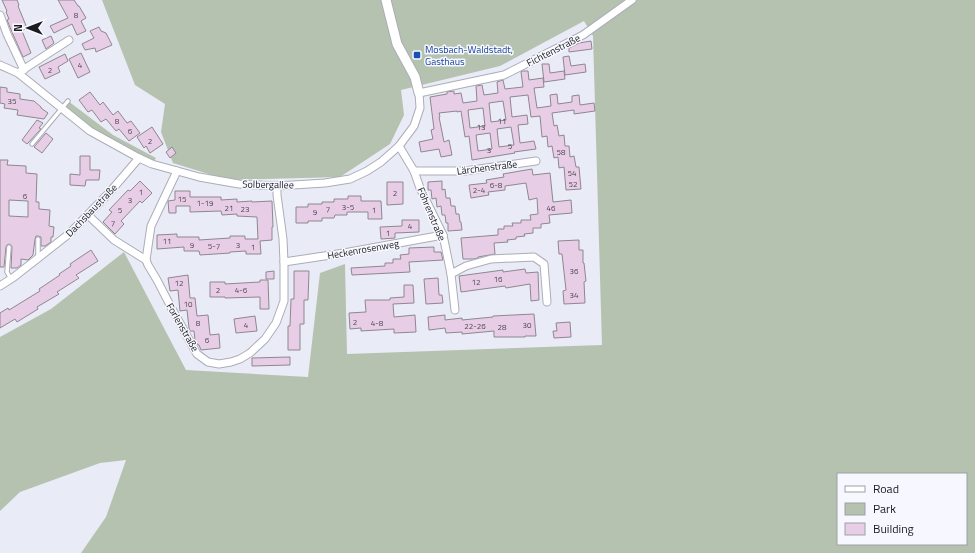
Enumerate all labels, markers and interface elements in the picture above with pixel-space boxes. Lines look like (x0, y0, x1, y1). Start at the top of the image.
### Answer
north arrow (8, 8, 48, 48)
house number: 8 (74, 9, 79, 21)
text: N (10, 24, 26, 32)
street label: Fichtenstraße (524, 30, 583, 70)
place label: Mosbach-Waldstadt, Gasthaus (425, 42, 513, 69)
marker: Mosbach-Waldstadt, Gasthaus (412, 50, 422, 60)
house number: 4 (78, 59, 83, 71)
house number: 2 (48, 64, 52, 76)
house number: 35 (8, 95, 17, 107)
house number: 8 (115, 115, 120, 127)
house number: 11 (498, 115, 506, 127)
house number: 13 (477, 121, 485, 133)
house number: 6 (128, 125, 133, 137)
house number: 2 (148, 135, 152, 147)
house number: 5 (508, 140, 513, 152)
house number: 3 (487, 144, 491, 156)
house number: 58 (557, 146, 566, 158)
street label: Lärchenstraße (456, 156, 518, 179)
house number: 54 (568, 167, 577, 179)
street label: Solbergallee (242, 177, 294, 192)
house number: 52 (569, 178, 577, 190)
house number: 6-8 (490, 179, 503, 191)
street label: Dachsbaustraße (62, 180, 121, 240)
house number: 2-4 (473, 184, 486, 196)
street label: Föhrenstraße (414, 185, 450, 243)
house number: 1 (139, 186, 143, 198)
house number: 2 (393, 187, 397, 199)
house number: 6 (23, 190, 28, 202)
house number: 15 (178, 193, 187, 205)
house number: 3 (128, 194, 132, 206)
house number: 1-19 (197, 197, 214, 209)
house number: 3-5 (342, 201, 355, 213)
house number: 21 (225, 202, 233, 214)
house number: 46 (547, 202, 556, 214)
house number: 23 (241, 203, 249, 215)
house number: 7 (326, 203, 330, 215)
house number: 5 (118, 204, 123, 216)
house number: 1 (372, 204, 376, 216)
house number: 9 (313, 206, 318, 218)
house number: 7 (111, 217, 115, 229)
house number: 4 (408, 220, 413, 232)
house number: 1 (386, 227, 390, 239)
house number: 11 (163, 235, 171, 247)
street label: Heckenrosenweg (326, 236, 400, 263)
house number: 9 (190, 239, 195, 251)
house number: 3 (236, 239, 240, 251)
house number: 5-7 (208, 240, 220, 252)
house number: 1 (251, 241, 255, 253)
house number: 36 (570, 265, 579, 277)
house number: 16 (494, 273, 503, 285)
house number: 12 (472, 276, 480, 288)
house number: 12 (175, 277, 183, 289)
house number: 2 (216, 284, 220, 296)
house number: 4-6 (235, 284, 248, 296)
house number: 34 (570, 289, 579, 301)
house number: 10 (184, 298, 193, 310)
street label: Forlenstraße (163, 300, 203, 354)
house number: 2 (353, 316, 357, 328)
house number: 8 (196, 317, 201, 329)
house number: 4-8 (371, 317, 384, 329)
house number: 4 (244, 319, 249, 331)
house number: 30 (523, 319, 532, 331)
house number: 22-26 (464, 320, 486, 332)
house number: 28 (498, 321, 507, 333)
house number: 6 (205, 334, 210, 346)
legend (837, 473, 967, 545)
text: Road (873, 479, 899, 498)
text: Park (873, 499, 896, 518)
text: Building (873, 519, 914, 538)

